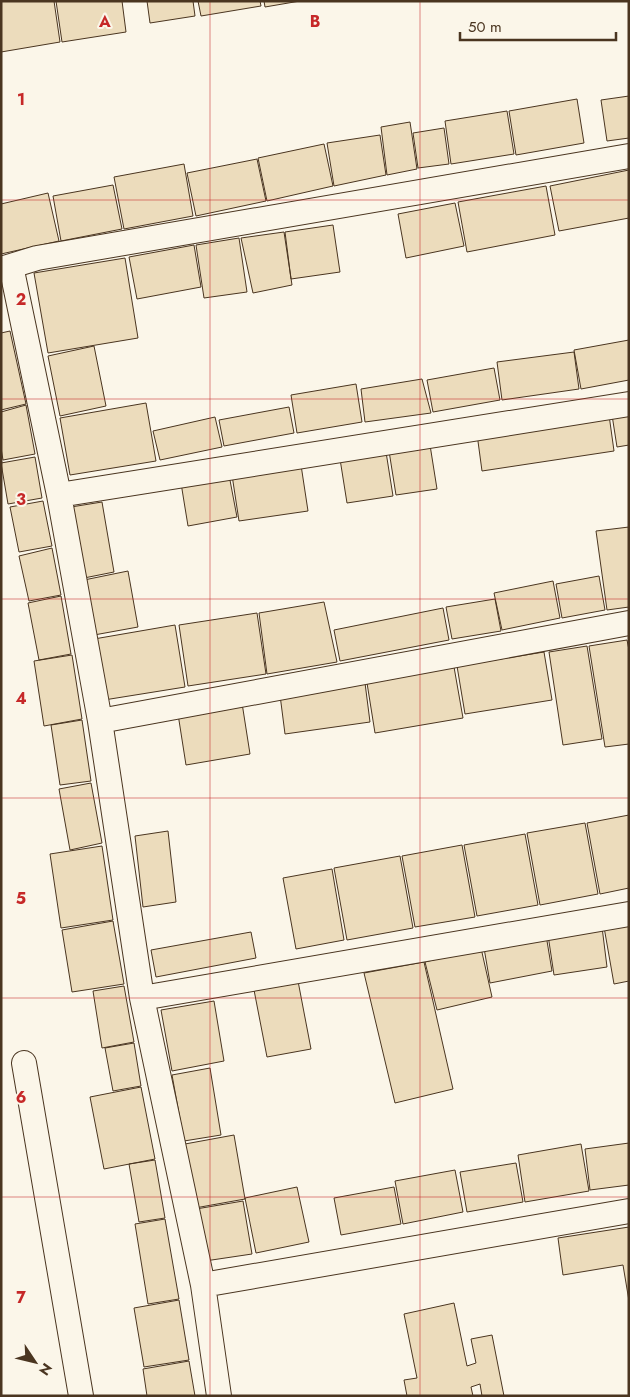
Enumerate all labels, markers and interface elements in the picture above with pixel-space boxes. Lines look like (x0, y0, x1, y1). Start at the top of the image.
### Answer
text: A (98, 10, 111, 33)
text: B (310, 10, 320, 33)
scale bar (460, 10, 616, 42)
text: 50 m (468, 16, 502, 38)
text: 1 (17, 88, 25, 111)
text: 2 (16, 288, 26, 311)
text: 3 (16, 488, 26, 511)
text: 4 (15, 687, 27, 710)
text: 5 (16, 887, 26, 910)
text: 6 (16, 1086, 26, 1109)
text: 7 (16, 1286, 26, 1309)
north arrow (10, 1337, 60, 1387)
text: N (34, 1359, 57, 1380)

